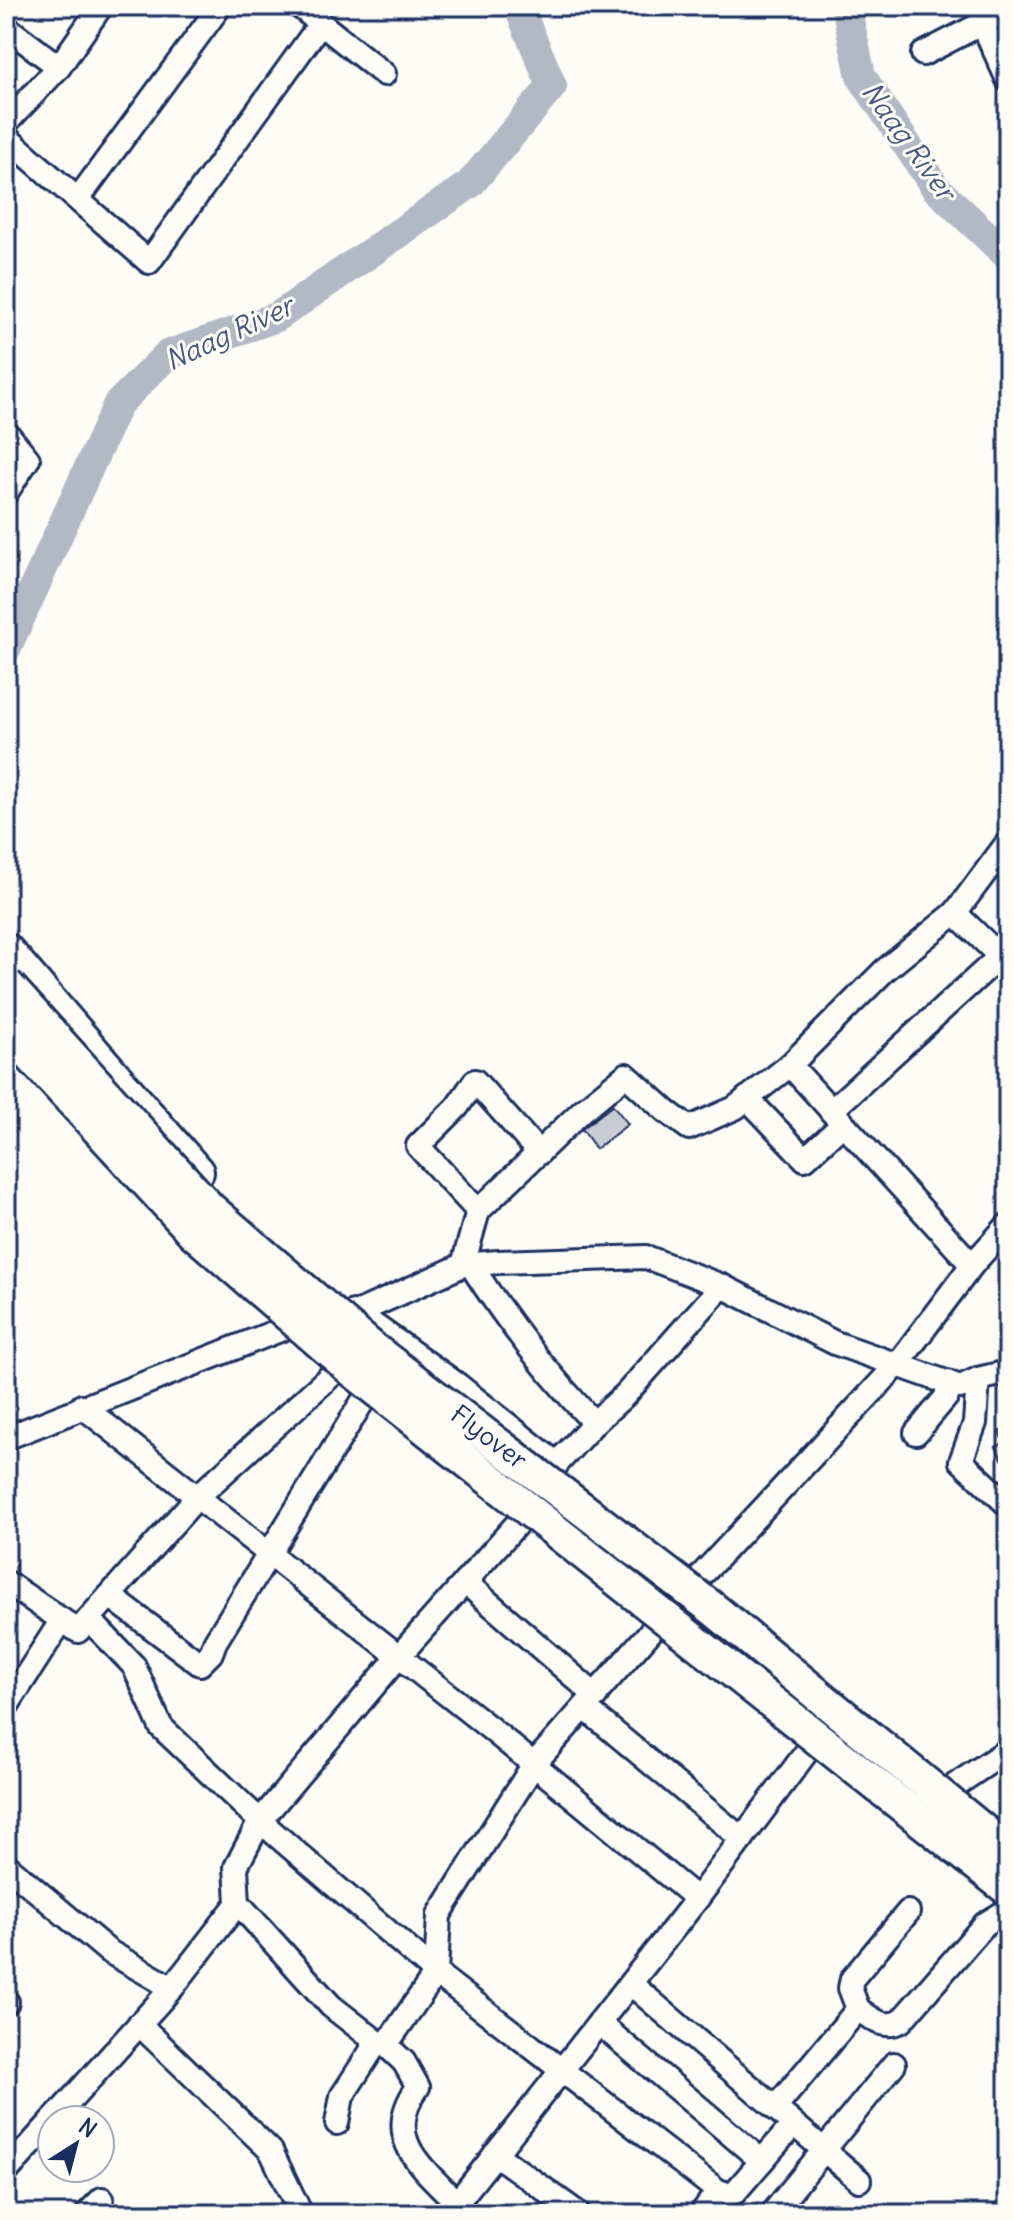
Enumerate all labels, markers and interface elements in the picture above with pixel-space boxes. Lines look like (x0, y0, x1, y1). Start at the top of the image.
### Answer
water label: Naag River (854, 75, 966, 210)
water label: Naag River (159, 286, 302, 378)
street label: Flyover (445, 1397, 534, 1476)
north arrow (36, 2104, 116, 2184)
text: N (73, 2112, 102, 2144)

